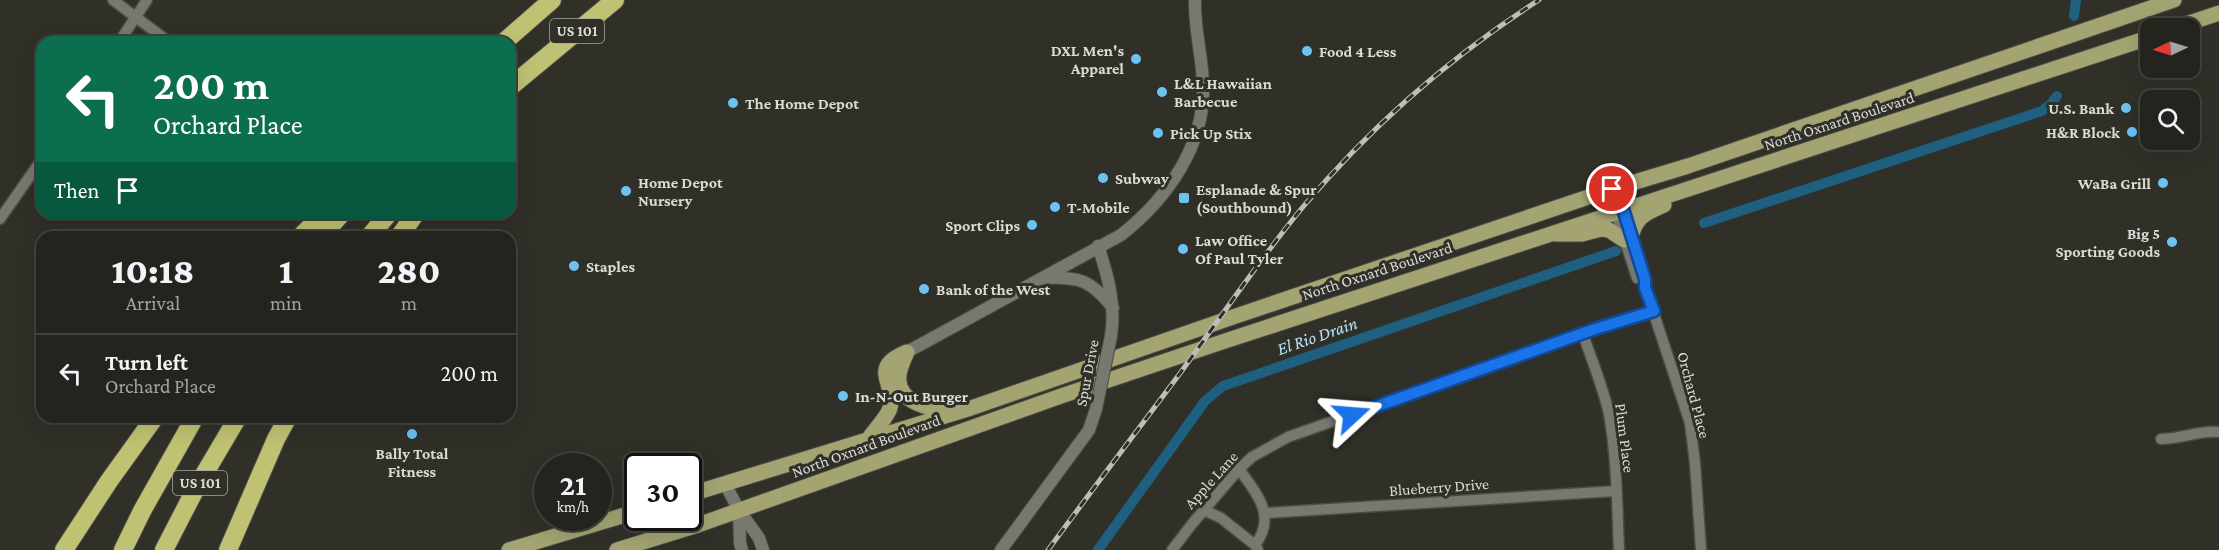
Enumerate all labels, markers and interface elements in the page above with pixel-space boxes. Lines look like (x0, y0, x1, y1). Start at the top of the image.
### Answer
north arrow (2140, 18, 2200, 78)
map controls (2140, 18, 2200, 150)
road number: US 101 (550, 19, 604, 43)
place label: DXL Men's Apparel (1051, 42, 1124, 77)
place label: Food 4 Less (1319, 43, 1397, 60)
marker: Food 4 Less (1300, 44, 1314, 58)
marker: DXL Men's Apparel (1129, 52, 1143, 66)
icon: left (54, 60, 132, 138)
text: 200 m (153, 61, 269, 108)
place label: L&L Hawaiian Barbecue (1174, 75, 1272, 110)
marker: L&L Hawaiian Barbecue (1155, 85, 1169, 99)
street label: North Oxnard Boulevard (1762, 89, 1917, 153)
button: search (2140, 90, 2200, 150)
place label: The Home Depot (745, 95, 859, 112)
marker: The Home Depot (726, 96, 740, 110)
place label: U.S. Bank (2048, 100, 2114, 117)
marker: U.S. Bank (2119, 101, 2133, 115)
text: Orchard Place (153, 110, 303, 140)
place label: H&R Block (2046, 124, 2120, 141)
place label: Pick Up Stix (1170, 125, 1253, 142)
marker: H&R Block (2125, 125, 2139, 139)
marker: Pick Up Stix (1151, 126, 1165, 140)
pin (1586, 163, 1637, 214)
place label: Subway (1115, 170, 1169, 187)
marker: Subway (1096, 171, 1110, 185)
icon: arrive (1595, 172, 1628, 205)
icon: arrive (111, 174, 144, 207)
place label: Home Depot Nursery (638, 174, 723, 209)
place label: WaBa Grill (2077, 175, 2151, 192)
marker: WaBa Grill (2156, 176, 2170, 190)
text: Then (54, 178, 99, 203)
place label: Esplanade & Spur (Southbound) (1196, 181, 1317, 217)
marker: Home Depot Nursery (619, 184, 633, 198)
marker: Esplanade & Spur (Southbound) (1177, 191, 1191, 205)
place label: T-Mobile (1067, 199, 1130, 216)
marker: T-Mobile (1048, 200, 1062, 214)
place label: Sport Clips (945, 217, 1020, 234)
marker: Sport Clips (1025, 218, 1039, 232)
place label: Big 5 Sporting Goods (2055, 225, 2160, 260)
place label: Law Office Of Paul Tyler (1195, 232, 1284, 267)
marker: Big 5 Sporting Goods (2165, 235, 2179, 249)
street label: North Oxnard Boulevard (1300, 239, 1455, 303)
marker: Law Office Of Paul Tyler (1176, 242, 1190, 256)
text: 10:18 (112, 251, 194, 291)
text: 1 (279, 251, 293, 291)
text: 280 (377, 251, 440, 291)
place label: Staples (586, 258, 635, 275)
marker: Staples (567, 259, 581, 273)
place label: Bank of the West (936, 281, 1051, 298)
marker: Bank of the West (917, 282, 931, 296)
text: Arrival (126, 292, 180, 314)
text: min (270, 292, 302, 314)
text: m (401, 292, 417, 314)
water label: El Rio Drain (1274, 313, 1360, 359)
street label: Spur Drive (1072, 338, 1103, 408)
text: Turn left (105, 350, 188, 375)
street label: Orchard Place (1674, 350, 1714, 440)
icon: left (54, 357, 87, 390)
text: 200 m (441, 361, 498, 386)
text: Orchard Place (105, 375, 216, 397)
position arrow (1320, 383, 1384, 447)
place label: In-N-Out Burger (855, 388, 969, 405)
marker: In-N-Out Burger (836, 389, 850, 403)
street label: Plum Place (1612, 402, 1638, 474)
street label: North Oxnard Boulevard (789, 411, 943, 481)
marker: Bally Total Fitness (405, 427, 419, 441)
place label: Bally Total Fitness (376, 445, 449, 480)
street label: Apple Lane (1181, 448, 1242, 513)
speed limit sign: 30 (624, 453, 702, 531)
text: 21 (560, 468, 586, 501)
road number: US 101 (173, 471, 227, 495)
street label: Blueberry Drive (1388, 475, 1490, 500)
text: km/h (557, 499, 589, 515)

